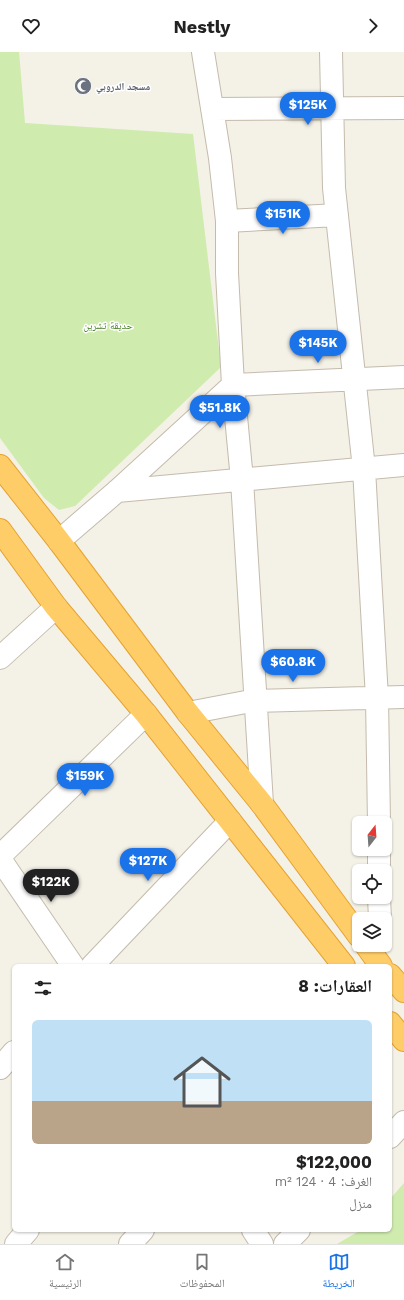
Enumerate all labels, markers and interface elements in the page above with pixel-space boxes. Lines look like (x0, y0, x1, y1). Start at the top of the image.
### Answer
icon: heart (20, 15, 42, 37)
icon: forward (362, 15, 384, 37)
text: Nestly (174, 16, 230, 37)
mosque icon: مسجد الدروبي (73, 76, 93, 96)
place label: مسجد الدروبي (96, 81, 150, 94)
pin: $125K (280, 92, 336, 126)
text: $125K (289, 97, 327, 112)
pin: $151K (255, 201, 311, 235)
text: $151K (265, 206, 301, 221)
park label: حديقة تشرين (83, 320, 133, 332)
pin: $145K (290, 330, 346, 364)
text: $145K (299, 335, 337, 350)
pin: $51.8K (187, 395, 253, 429)
text: $51.8K (199, 400, 241, 415)
pin: $60.8K (260, 649, 326, 683)
text: $60.8K (270, 654, 316, 669)
pin: $159K (57, 763, 113, 797)
text: $159K (66, 768, 104, 783)
north arrow (352, 816, 392, 856)
map controls (352, 816, 392, 952)
pin: $127K (120, 848, 176, 882)
text: $127K (129, 853, 167, 868)
button: locate (352, 864, 392, 904)
pin: $122K (23, 869, 79, 903)
text: $122K (32, 874, 70, 889)
button: layers (352, 912, 392, 952)
text: العقارات: 8 (298, 976, 372, 996)
icon: filters (32, 977, 54, 999)
icon: home (166, 1046, 238, 1118)
text: $122,000 (296, 1152, 372, 1172)
text: الغرف: 4 · 124 m² (275, 1174, 372, 1189)
text: منزل (349, 1196, 372, 1211)
tab: الرئيسية (49, 1251, 82, 1294)
tab: المحفوظات (180, 1251, 225, 1294)
tab: الخريطة (323, 1251, 355, 1294)

